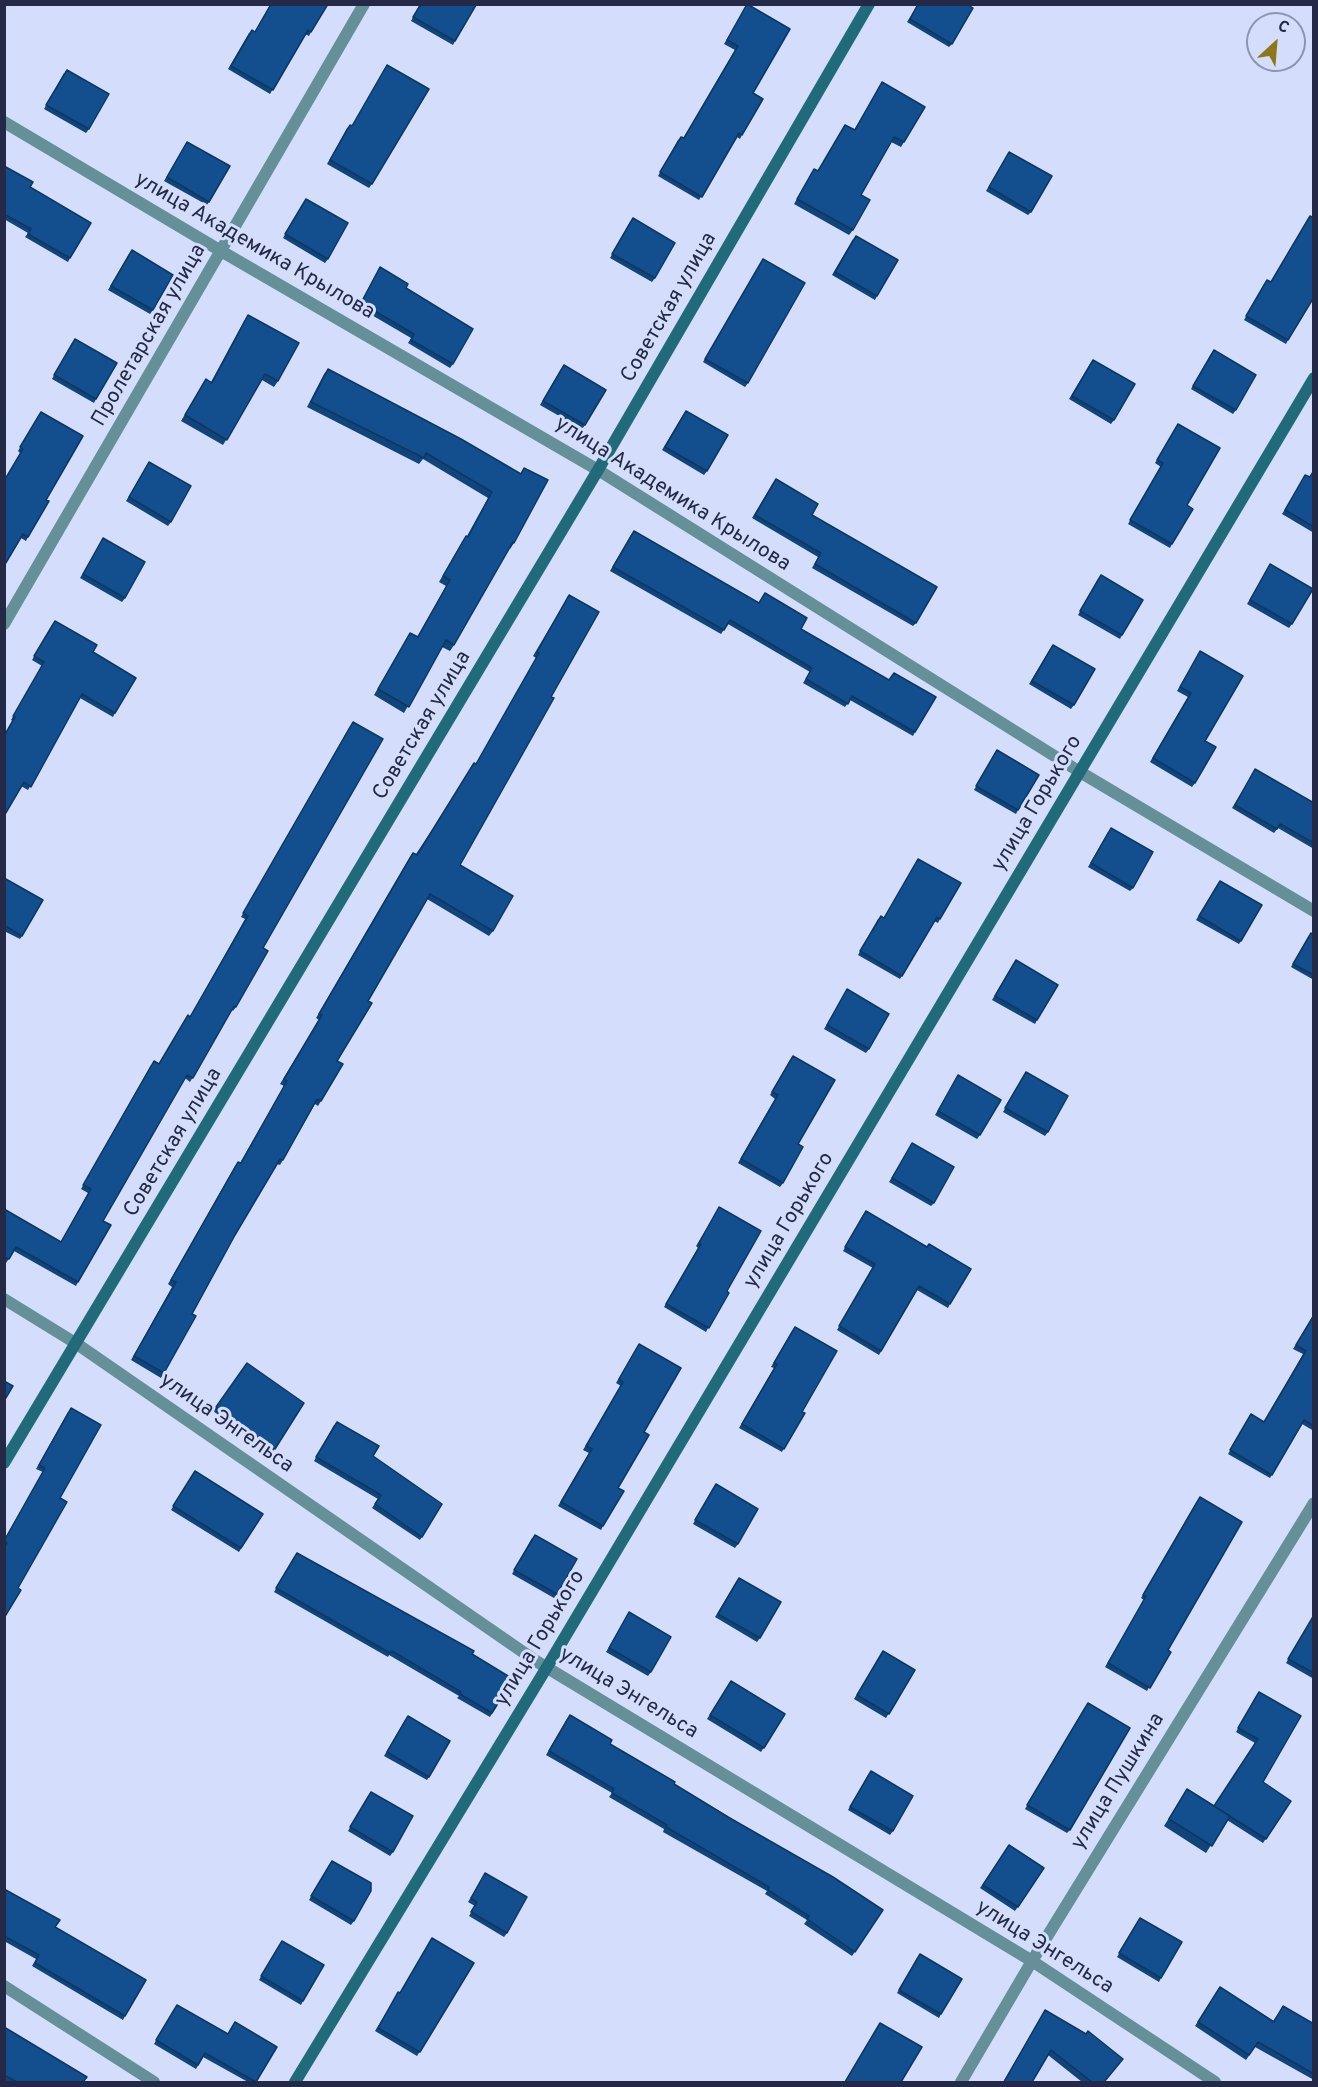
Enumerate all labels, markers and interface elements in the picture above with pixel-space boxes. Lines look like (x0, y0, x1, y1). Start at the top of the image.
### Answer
north arrow (1246, 12, 1306, 72)
text: С (1274, 16, 1292, 39)
street label: улица Академика Крылова (130, 168, 378, 326)
street label: Советская улица (617, 228, 723, 388)
street label: Пролетарская улица (88, 240, 212, 432)
street label: улица Академика Крылова (550, 412, 794, 578)
street label: Советская улица (369, 647, 477, 805)
street label: улица Горького (987, 731, 1089, 877)
street label: Советская улица (120, 1064, 228, 1222)
street label: улица Горького (739, 1148, 841, 1294)
street label: улица Энгельса (154, 1369, 298, 1479)
street label: улица Горького (490, 1566, 592, 1712)
street label: улица Энгельса (554, 1643, 702, 1745)
street label: улица Пушкина (1067, 1709, 1171, 1855)
street label: улица Энгельса (971, 1896, 1117, 2000)

